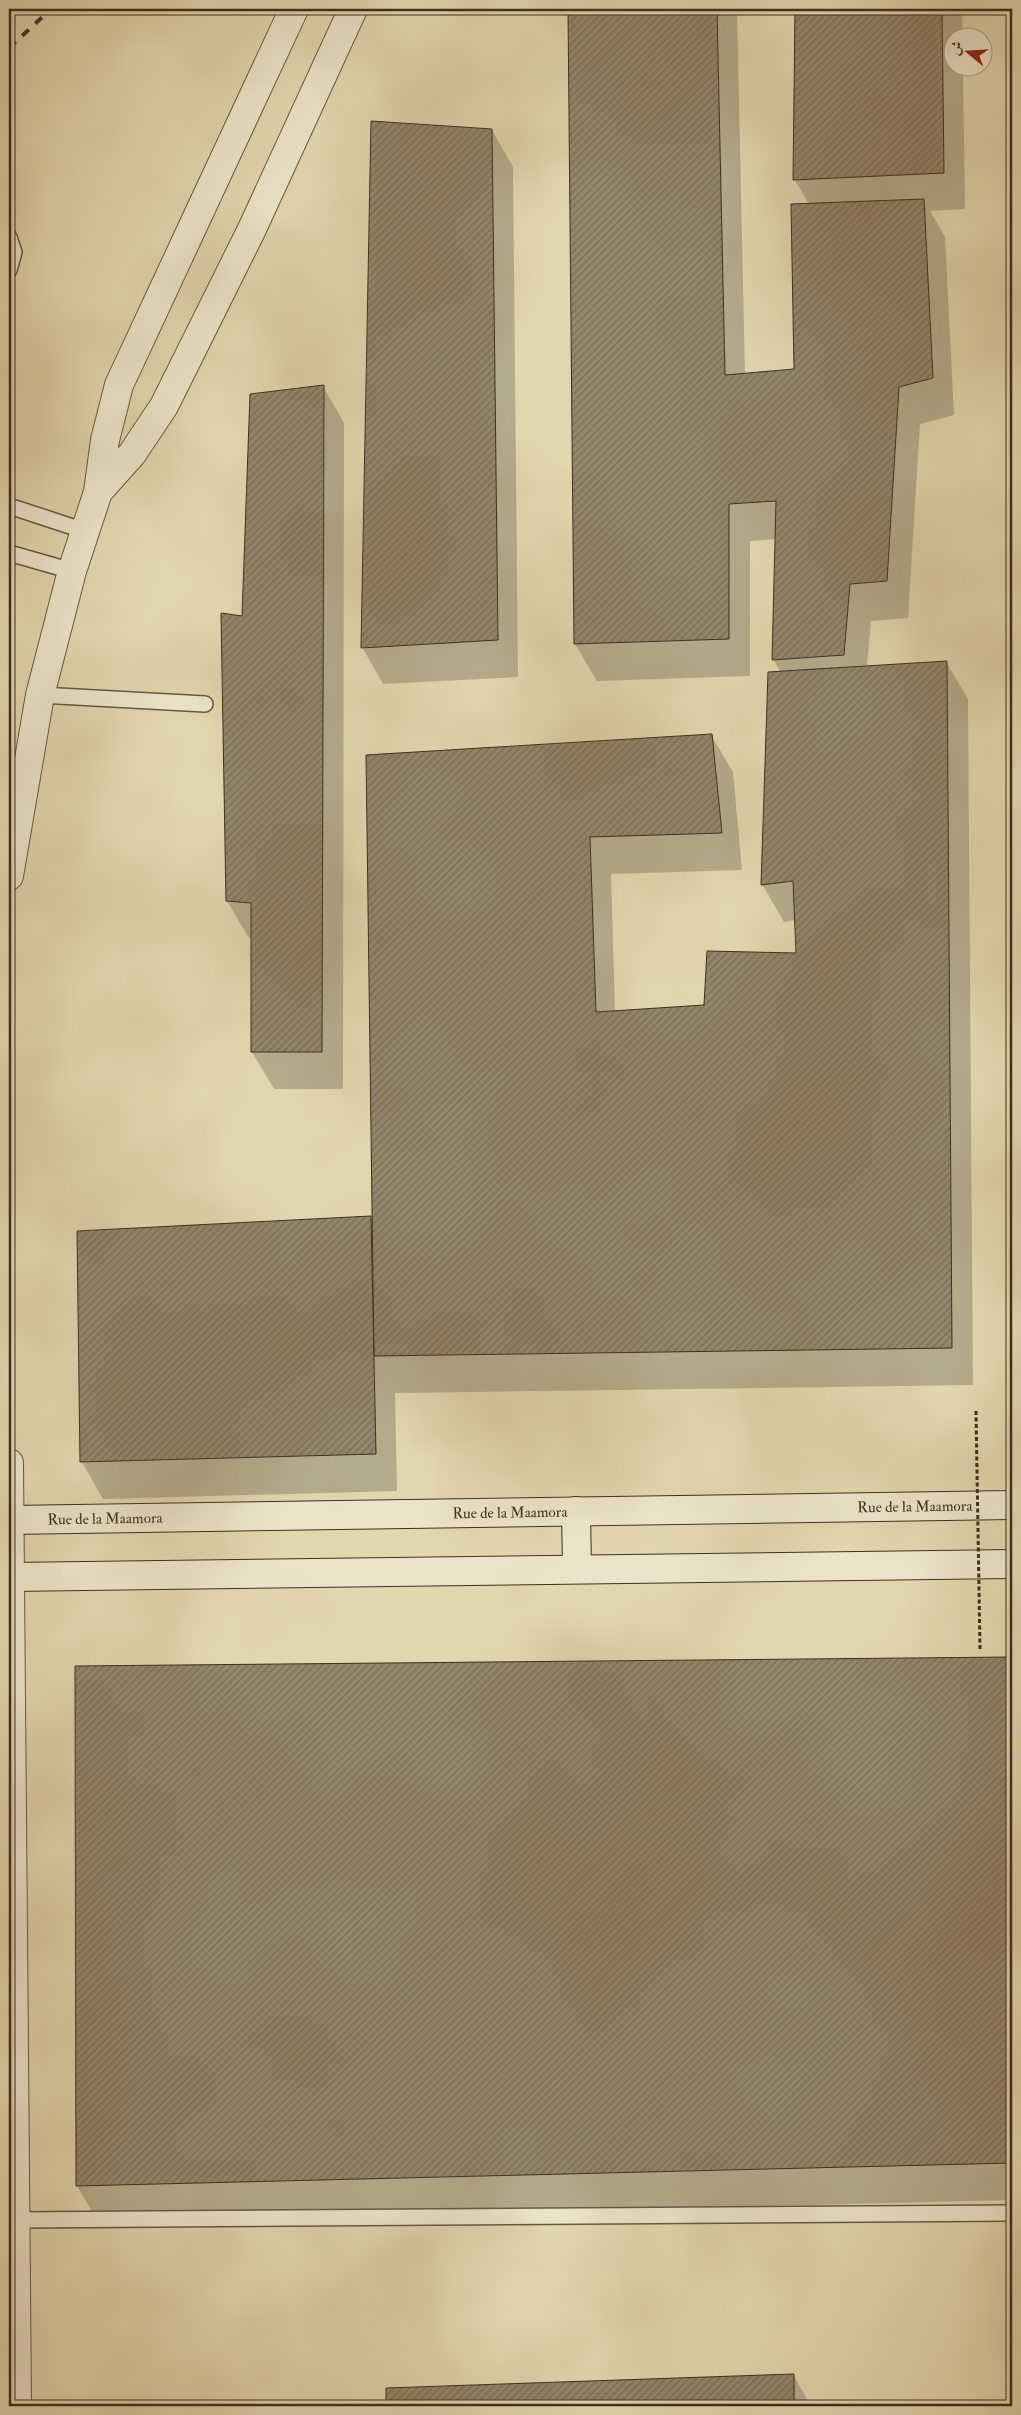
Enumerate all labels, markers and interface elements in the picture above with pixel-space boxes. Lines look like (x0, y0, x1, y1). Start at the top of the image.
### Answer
north arrow (944, 28, 994, 78)
text: ش (946, 39, 966, 57)
street label: Rue de la Maamora (857, 1496, 973, 1517)
street label: Rue de la Maamora (452, 1502, 569, 1523)
street label: Rue de la Maamora (47, 1508, 164, 1529)

